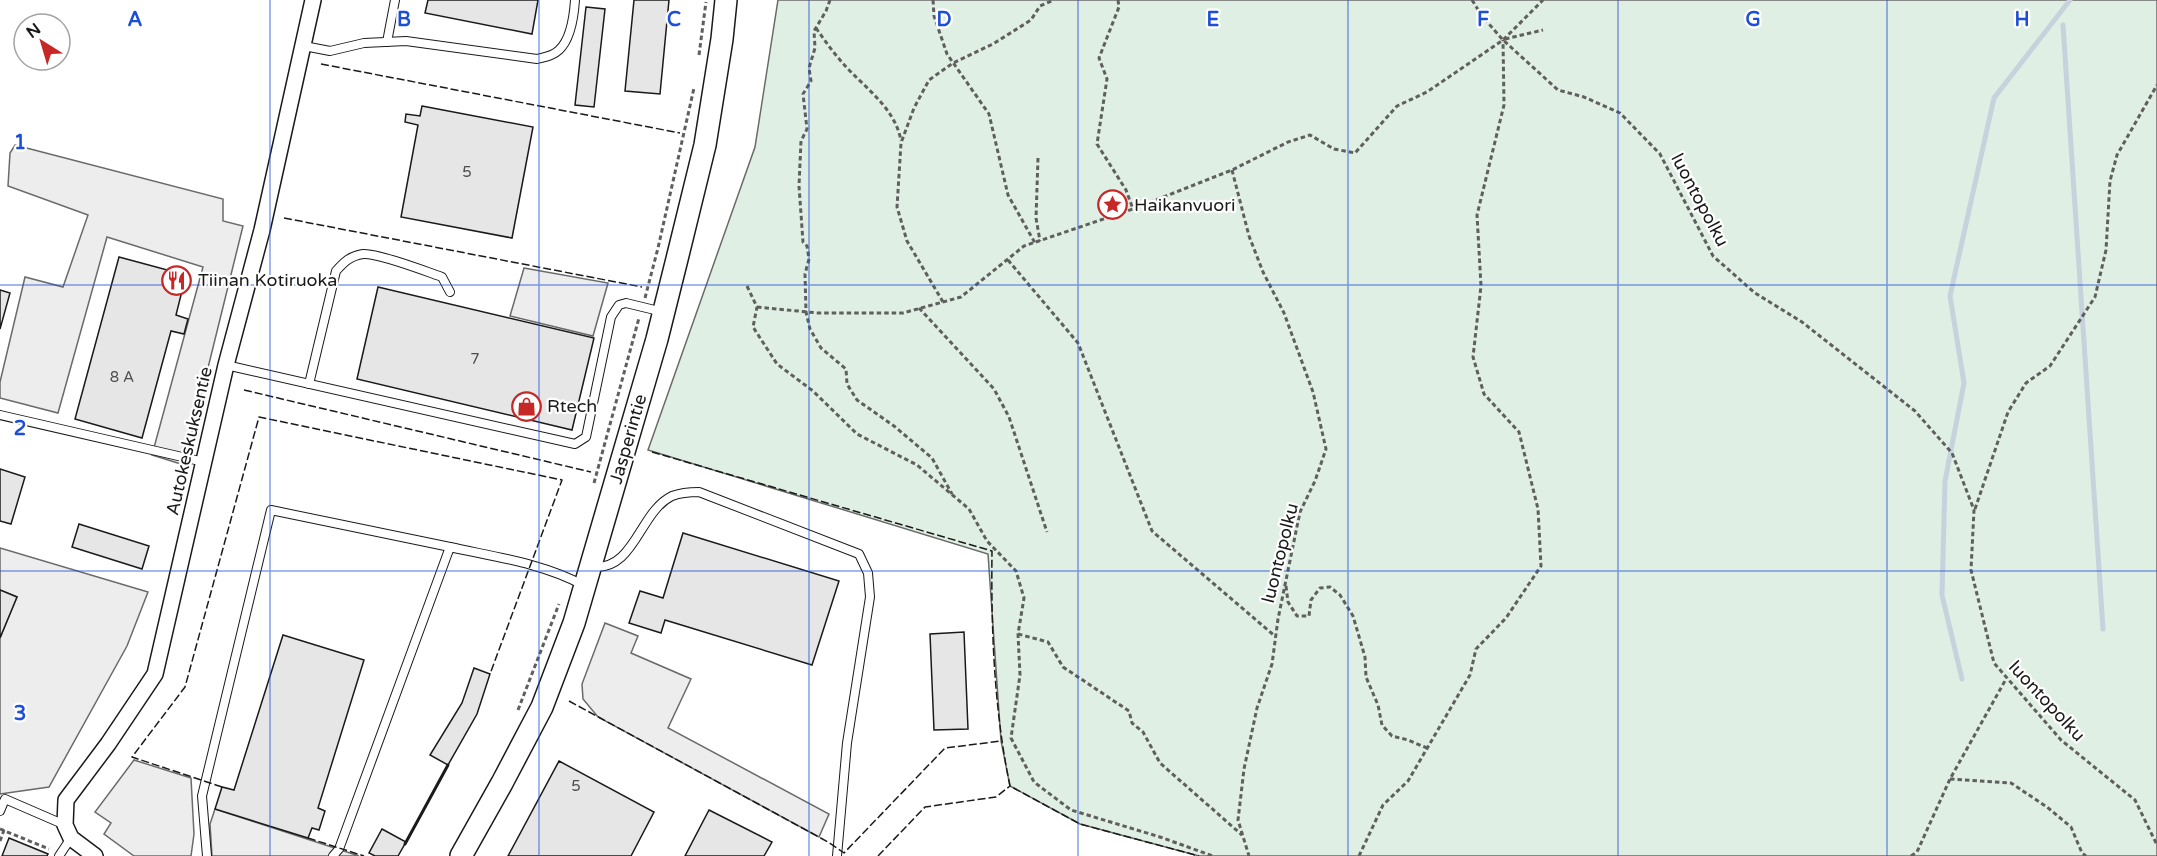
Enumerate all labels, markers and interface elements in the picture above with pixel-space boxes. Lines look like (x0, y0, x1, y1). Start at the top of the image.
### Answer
text: A (128, 8, 143, 32)
text: B (397, 8, 411, 32)
text: C (667, 8, 681, 32)
text: D (936, 8, 952, 32)
text: E (1207, 8, 1220, 32)
text: F (1477, 8, 1489, 32)
text: G (1745, 8, 1761, 32)
text: H (2014, 8, 2030, 32)
north arrow (12, 12, 72, 72)
text: N (22, 19, 45, 43)
text: 1 (14, 131, 26, 155)
street label: luontopolku (1666, 150, 1734, 250)
house number: 5 (462, 163, 472, 181)
place icon: Haikanvuori (1097, 189, 1129, 221)
place label: Haikanvuori (1134, 194, 1236, 216)
restaurant icon: Tiinan Kotiruoka (161, 264, 193, 296)
place label: Tiinan Kotiruoka (198, 269, 337, 291)
house number: 7 (470, 350, 480, 368)
street label: Autokeskuksentie (161, 365, 217, 517)
house number: 8 A (110, 368, 134, 386)
shop icon: Rtech (510, 390, 542, 422)
street label: Jasperintie (605, 392, 651, 486)
place label: Rtech (547, 395, 597, 417)
text: 2 (14, 417, 26, 441)
street label: luontopolku (1257, 501, 1303, 605)
street label: luontopolku (2004, 656, 2090, 746)
text: 3 (14, 702, 26, 726)
house number: 5 (571, 777, 581, 795)

